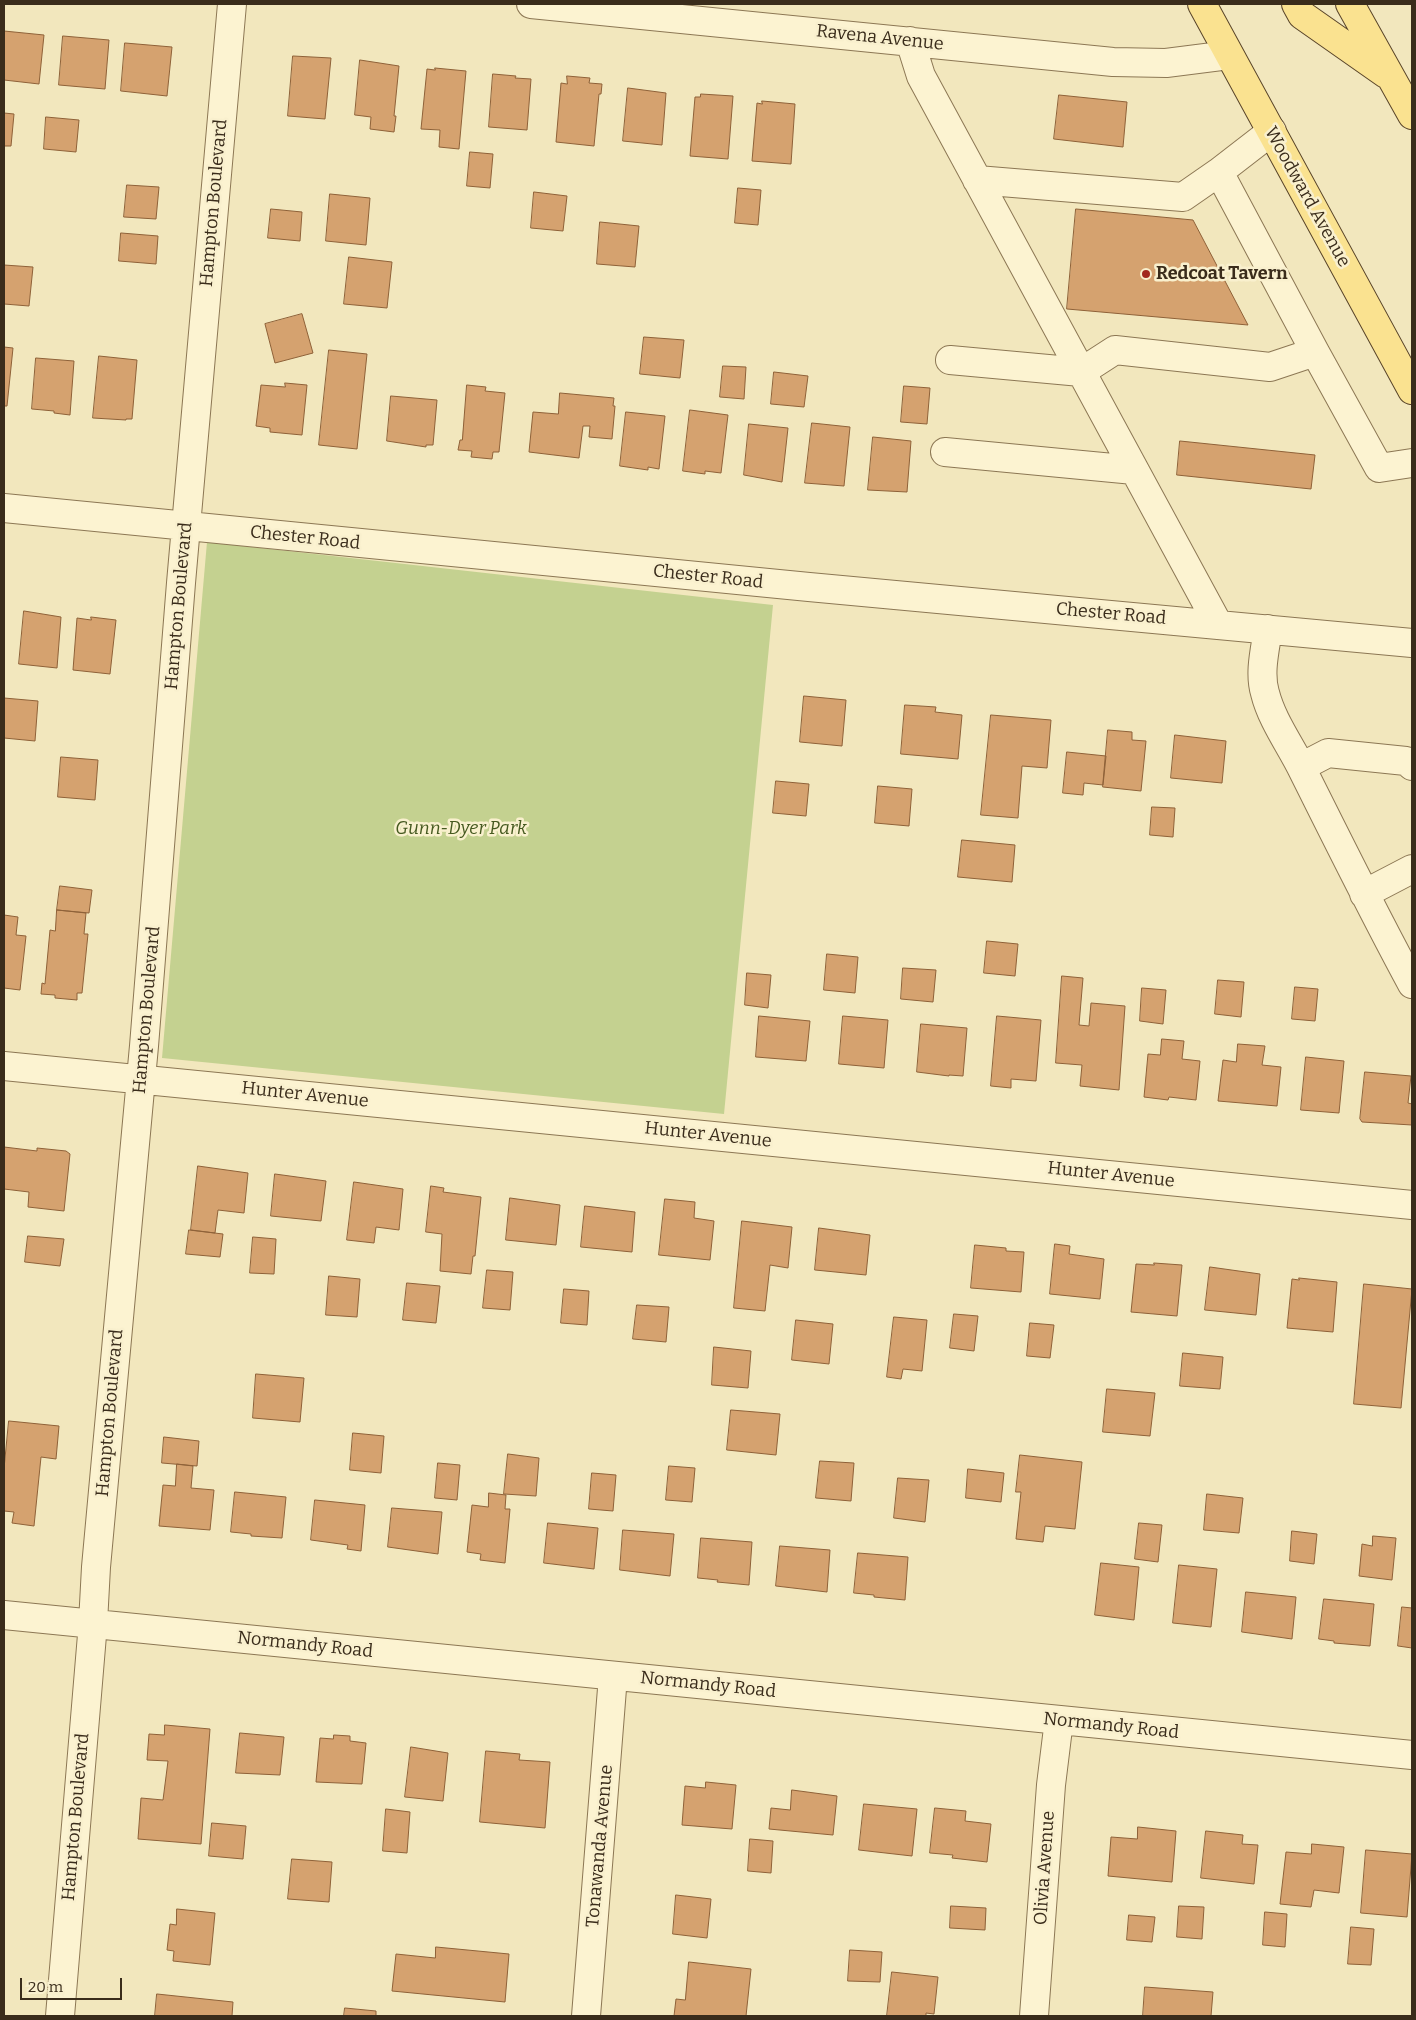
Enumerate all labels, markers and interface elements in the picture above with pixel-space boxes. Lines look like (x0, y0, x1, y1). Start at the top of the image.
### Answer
street label: Ravena Avenue (815, 21, 945, 55)
street label: Hampton Boulevard (196, 118, 232, 288)
street label: Woodward Avenue (1259, 123, 1355, 271)
place label: Redcoat Tavern (1156, 263, 1288, 285)
marker: Redcoat Tavern (1140, 268, 1152, 280)
street label: Hampton Boulevard (161, 521, 197, 691)
street label: Chester Road (249, 521, 361, 555)
street label: Chester Road (652, 560, 764, 594)
street label: Chester Road (1055, 598, 1167, 630)
park label: Gunn-Dyer Park (395, 818, 527, 840)
street label: Hampton Boulevard (129, 925, 165, 1095)
street label: Hunter Avenue (240, 1078, 370, 1112)
street label: Hunter Avenue (643, 1118, 773, 1152)
street label: Hunter Avenue (1046, 1158, 1176, 1192)
street label: Hampton Boulevard (92, 1328, 128, 1498)
street label: Normandy Road (236, 1627, 374, 1663)
street label: Normandy Road (639, 1667, 777, 1703)
street label: Normandy Road (1042, 1708, 1180, 1744)
street label: Hampton Boulevard (58, 1732, 94, 1902)
street label: Tonawanda Avenue (582, 1764, 618, 1928)
street label: Olivia Avenue (1030, 1810, 1060, 1926)
scale bar (22, 1968, 125, 2000)
text: 20 m (28, 1978, 63, 1996)

